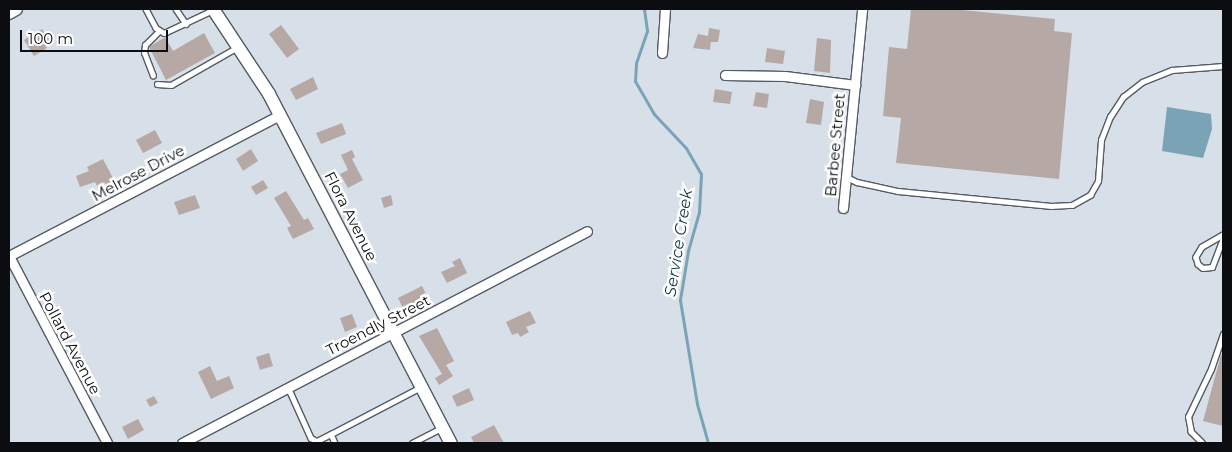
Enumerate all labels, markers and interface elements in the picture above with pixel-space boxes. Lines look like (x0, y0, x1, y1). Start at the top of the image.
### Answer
scale bar (22, 20, 170, 52)
text: 100 m (28, 29, 73, 48)
street label: Barbee Street (822, 93, 848, 197)
street label: Melrose Drive (89, 141, 187, 205)
street label: Flora Avenue (321, 168, 381, 264)
water label: Service Creek (661, 188, 697, 298)
street label: Pollard Avenue (35, 289, 105, 397)
street label: Troendly Street (323, 291, 433, 359)

